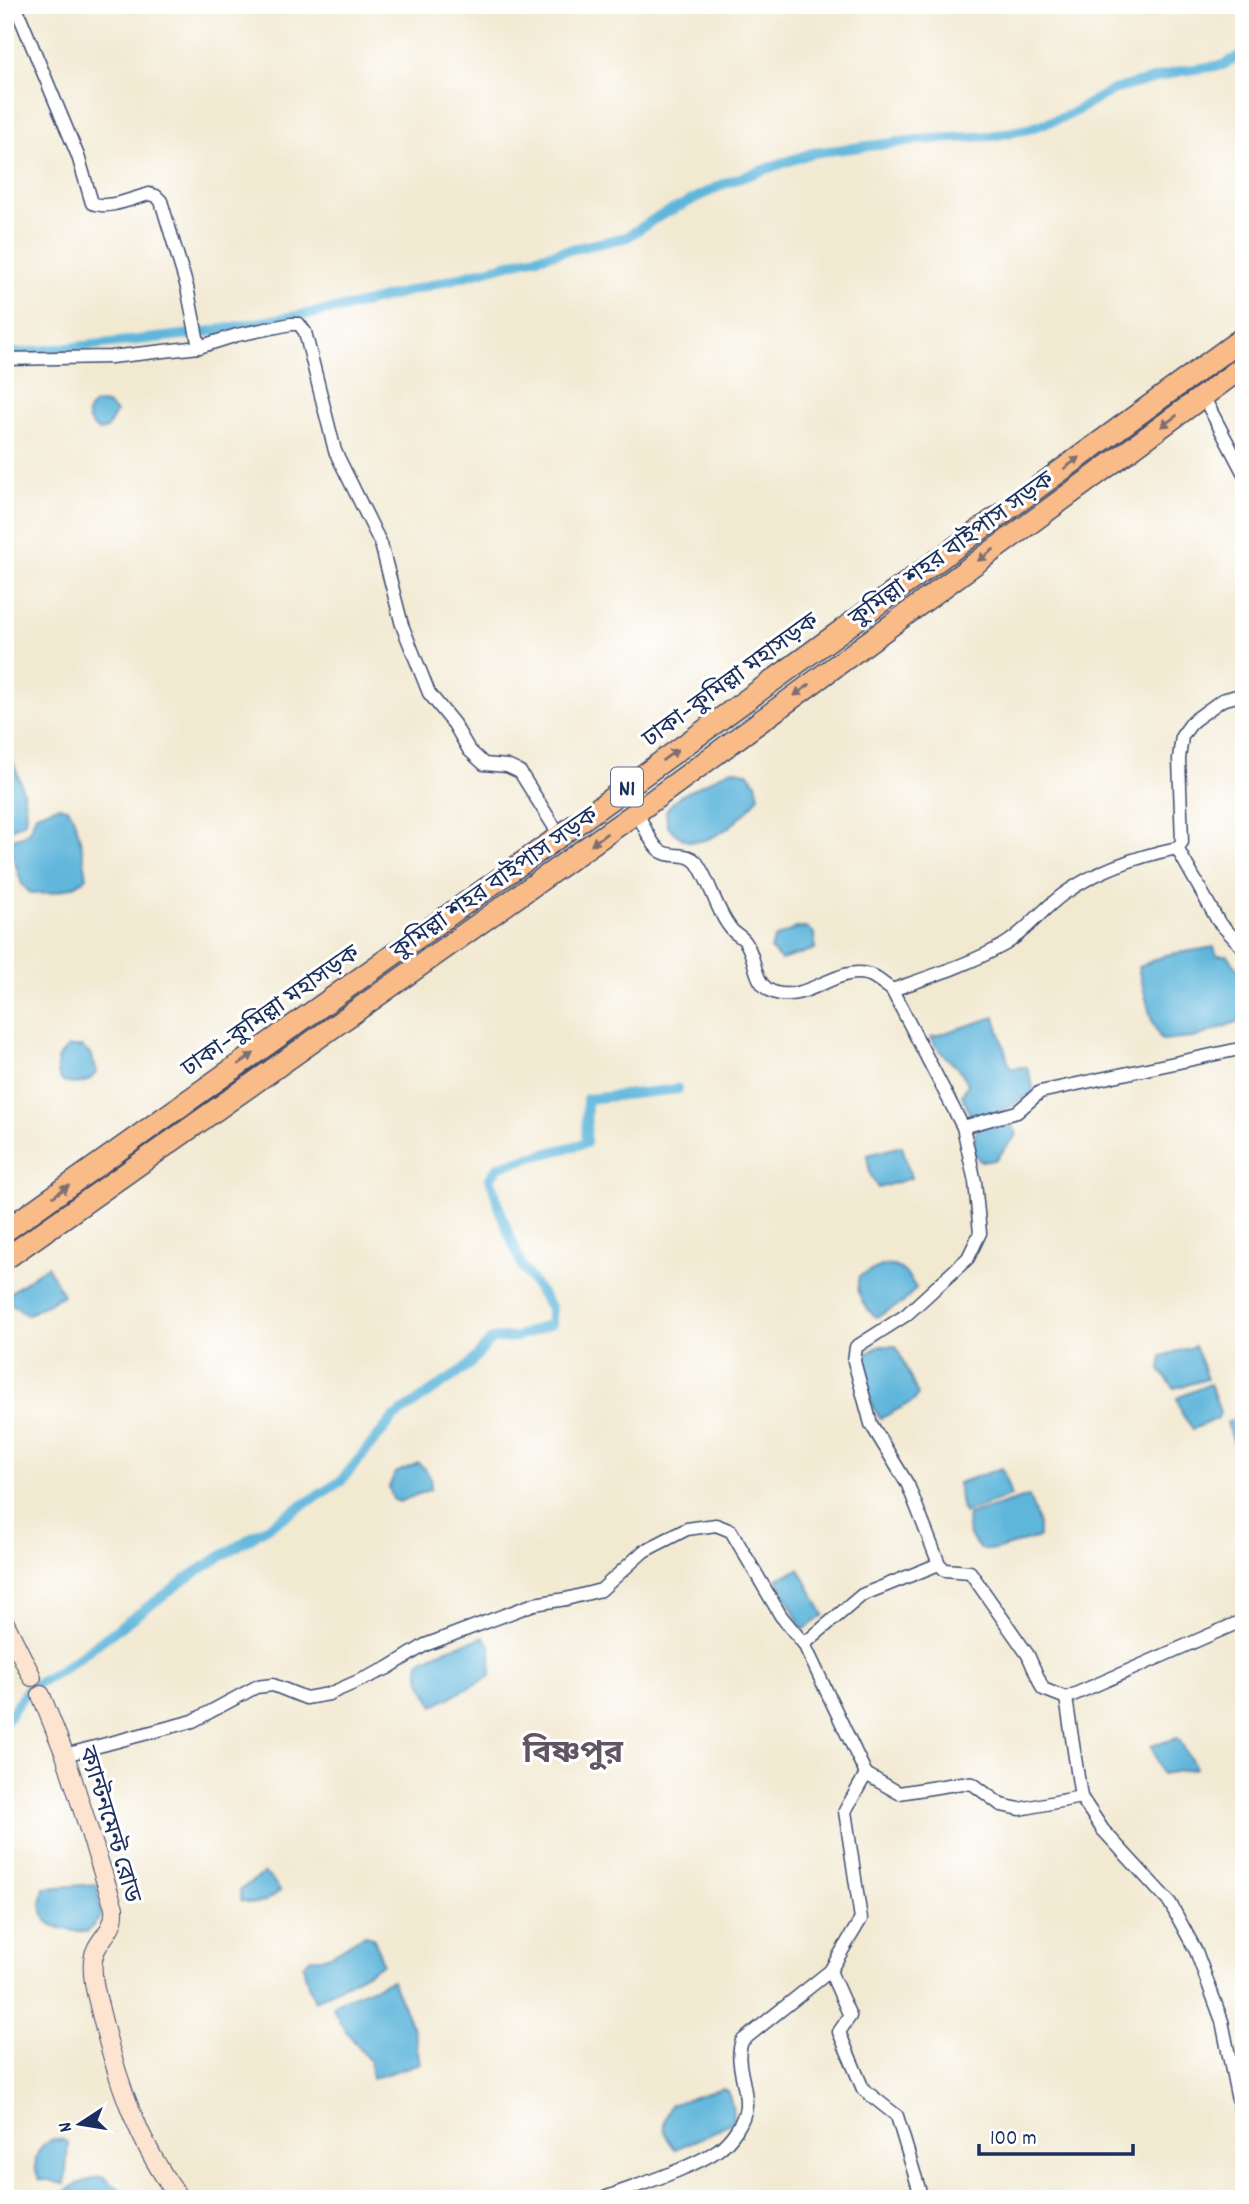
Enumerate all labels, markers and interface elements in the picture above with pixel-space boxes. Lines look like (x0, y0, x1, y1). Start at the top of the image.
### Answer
one-way arrow (1160, 414, 1178, 428)
one-way arrow (1063, 456, 1081, 470)
street label: কুমিল্লা শহর বাইপাস সড়ক (842, 464, 1063, 637)
one-way arrow (977, 548, 995, 562)
street label: ঢাকা–কুমিল্লা মহাসড়ক (636, 605, 828, 758)
one-way arrow (793, 683, 811, 697)
one-way arrow (661, 749, 679, 763)
road number: N1 (611, 768, 643, 806)
street label: কুমিল্লা শহর বাইপাস সড়ক (384, 800, 607, 970)
one-way arrow (590, 832, 608, 846)
street label: ঢাকা–কুমিল্লা মহাসড়ক (175, 938, 368, 1087)
one-way arrow (237, 1052, 255, 1066)
one-way arrow (52, 1184, 70, 1198)
district label: বিষ্ণপুর (522, 1733, 624, 1779)
street label: ক্যান্টনমেন্ট রোড (68, 1742, 148, 1908)
north arrow (46, 2088, 116, 2158)
scale bar (979, 2113, 1134, 2157)
text: N (53, 2119, 81, 2134)
text: 100 m (990, 2125, 1037, 2155)

